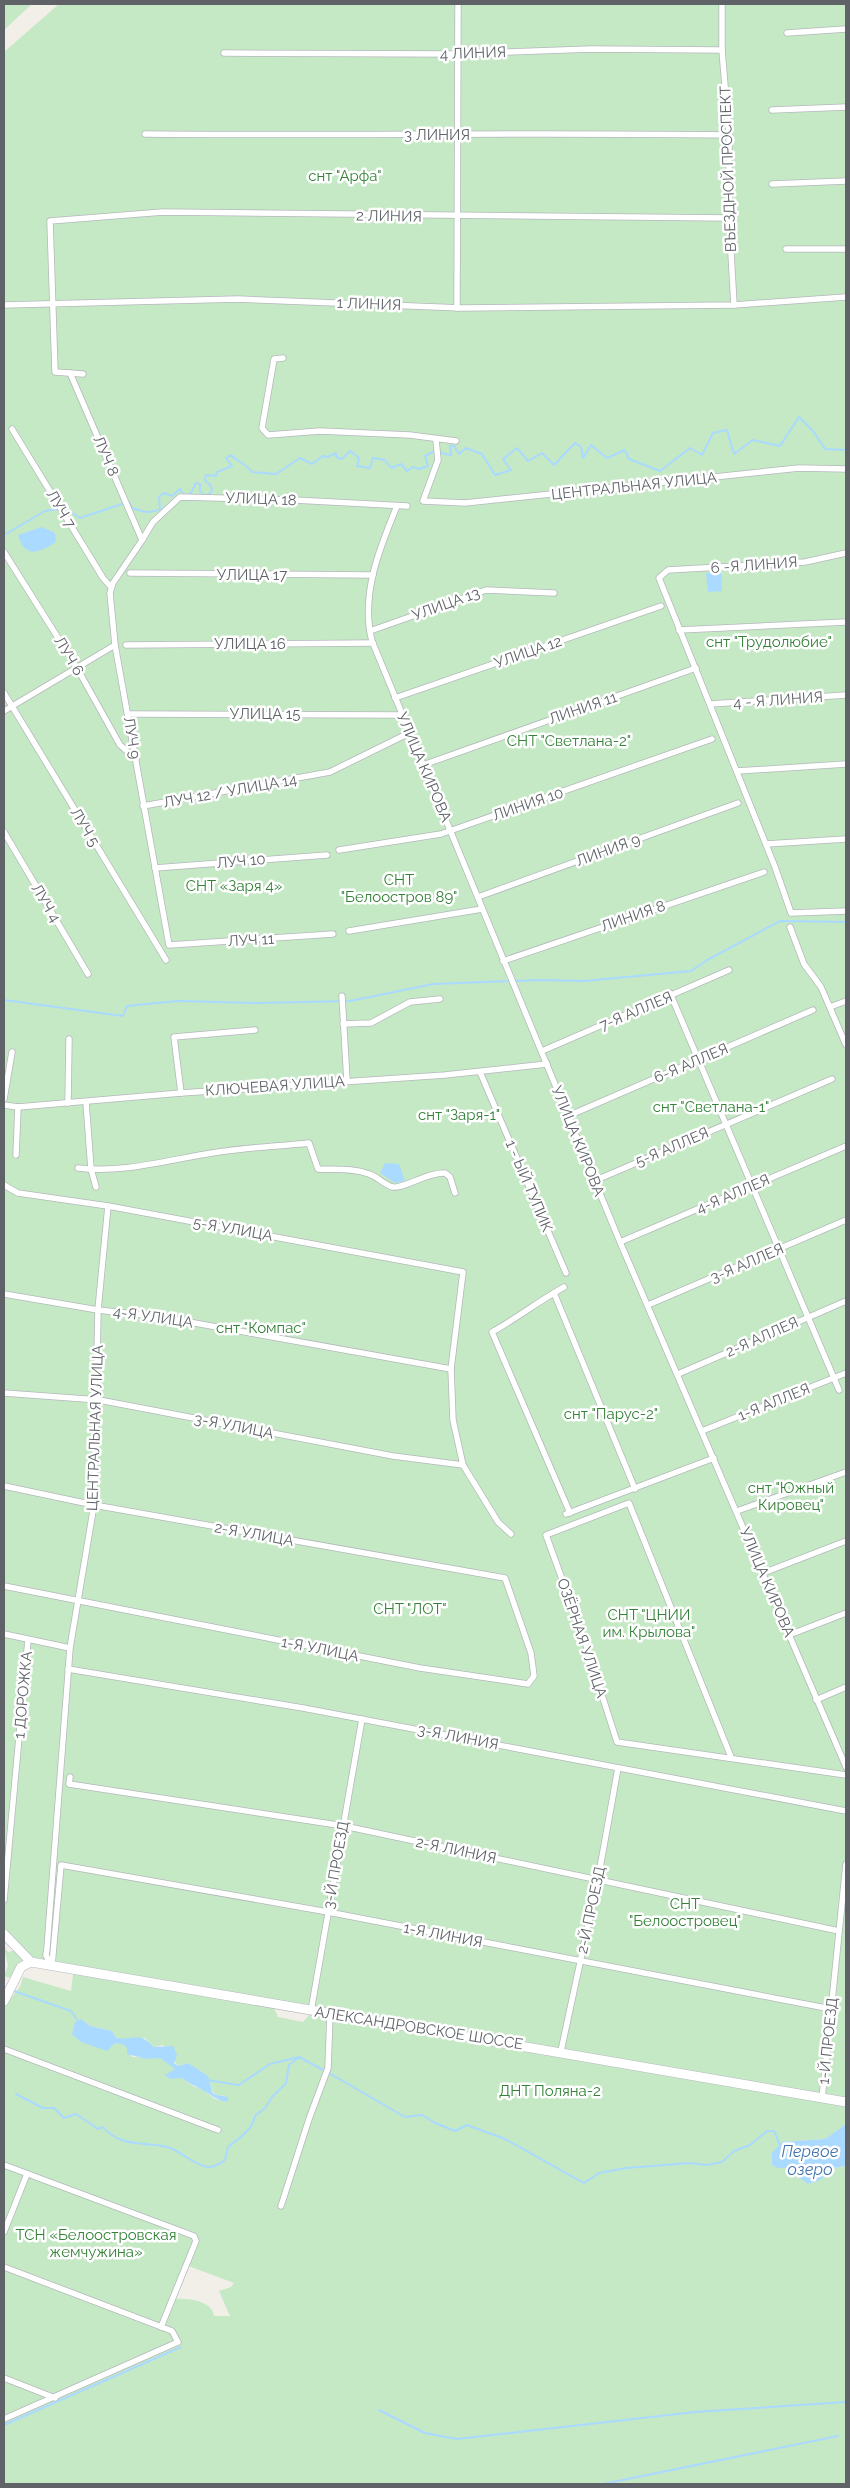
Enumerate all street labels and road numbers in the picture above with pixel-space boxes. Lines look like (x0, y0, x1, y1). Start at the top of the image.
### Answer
street label: 4 ЛИНИЯ (440, 43, 506, 63)
street label: ВЪЕЗДНОЙ ПРОСПЕКТ (716, 85, 740, 253)
street label: 3 ЛИНИЯ (404, 126, 470, 144)
street label: 2 ЛИНИЯ (356, 206, 422, 226)
street label: 1 ЛИНИЯ (336, 294, 402, 314)
street label: ЛУЧ 8 (89, 433, 123, 479)
street label: ЦЕНТРАЛЬНАЯ УЛИЦА (550, 468, 718, 504)
street label: ЛУЧ 7 (43, 487, 79, 531)
street label: УЛИЦА 18 (225, 489, 297, 509)
street label: 6 -Я ЛИНИЯ (710, 553, 798, 577)
street label: УЛИЦА 17 (217, 566, 287, 584)
street label: УЛИЦА 13 (410, 583, 482, 625)
street label: УЛИЦА 12 (492, 632, 564, 672)
street label: ЛУЧ 6 (50, 633, 88, 679)
street label: УЛИЦА 16 (214, 635, 286, 653)
street label: ЛИНИЯ 11 (547, 688, 620, 728)
street label: 4 - Я ЛИНИЯ (733, 688, 823, 712)
street label: УЛИЦА 15 (230, 705, 300, 723)
street label: УЛИЦА КИРОВА (393, 709, 455, 825)
street label: ЛУЧ 9 (120, 716, 144, 761)
street label: ЛУЧ 12 / УЛИЦА 14 (162, 770, 298, 812)
street label: ЛИНИЯ 10 (490, 783, 566, 825)
street label: ЛУЧ 5 (67, 804, 103, 850)
street label: ЛИНИЯ 9 (573, 830, 643, 870)
street label: ЛУЧ 10 (216, 850, 266, 872)
street label: ЛУЧ 4 (28, 880, 64, 926)
street label: ЛИНИЯ 8 (598, 897, 668, 935)
street label: ЛУЧ 11 (227, 930, 275, 950)
street label: 7-Я АЛЛЕЯ (597, 988, 675, 1034)
street label: 6-Я АЛЛЕЯ (651, 1039, 731, 1087)
street label: КЛЮЧЕВАЯ УЛИЦА (205, 1072, 345, 1100)
street label: УЛИЦА КИРОВА (548, 1083, 608, 1199)
street label: 5-Я АЛЛЕЯ (633, 1123, 711, 1171)
street label: 1 - ЫЙ ТУПИК (502, 1137, 557, 1235)
street label: 4-Я АЛЛЕЯ (694, 1170, 772, 1218)
street label: 5-Я УЛИЦА (192, 1213, 274, 1245)
street label: 3-Я АЛЛЕЯ (708, 1239, 786, 1287)
street label: 4-Я УЛИЦА (112, 1302, 194, 1332)
street label: 2-Я АЛЛЕЯ (723, 1313, 801, 1361)
street label: ЦЕНТРАЛЬНАЯ УЛИЦА (83, 1345, 107, 1511)
street label: 1-Я АЛЛЕЯ (735, 1379, 813, 1425)
street label: 3-Я УЛИЦА (193, 1409, 275, 1443)
street label: 2-Я УЛИЦА (213, 1518, 295, 1550)
street label: УЛИЦА КИРОВА (736, 1524, 798, 1640)
street label: ОЗЁРНАЯ УЛИЦА (553, 1576, 612, 1700)
street label: 1-Я УЛИЦА (280, 1633, 360, 1665)
street label: 1 ДОРОЖКА (10, 1650, 36, 1740)
street label: 3-Я ЛИНИЯ (416, 1720, 500, 1754)
street label: 3-Й ПРОЕЗД (319, 1820, 353, 1910)
street label: 2-Я ЛИНИЯ (414, 1833, 498, 1867)
street label: 2-Й ПРОЕЗД (573, 1865, 609, 1955)
street label: 1-Я ЛИНИЯ (402, 1919, 484, 1951)
street label: 1-Й ПРОЕЗД (814, 1997, 842, 2085)
street label: АЛЕКСАНДРОВСКОЕ ШОССЕ (313, 2003, 525, 2053)

